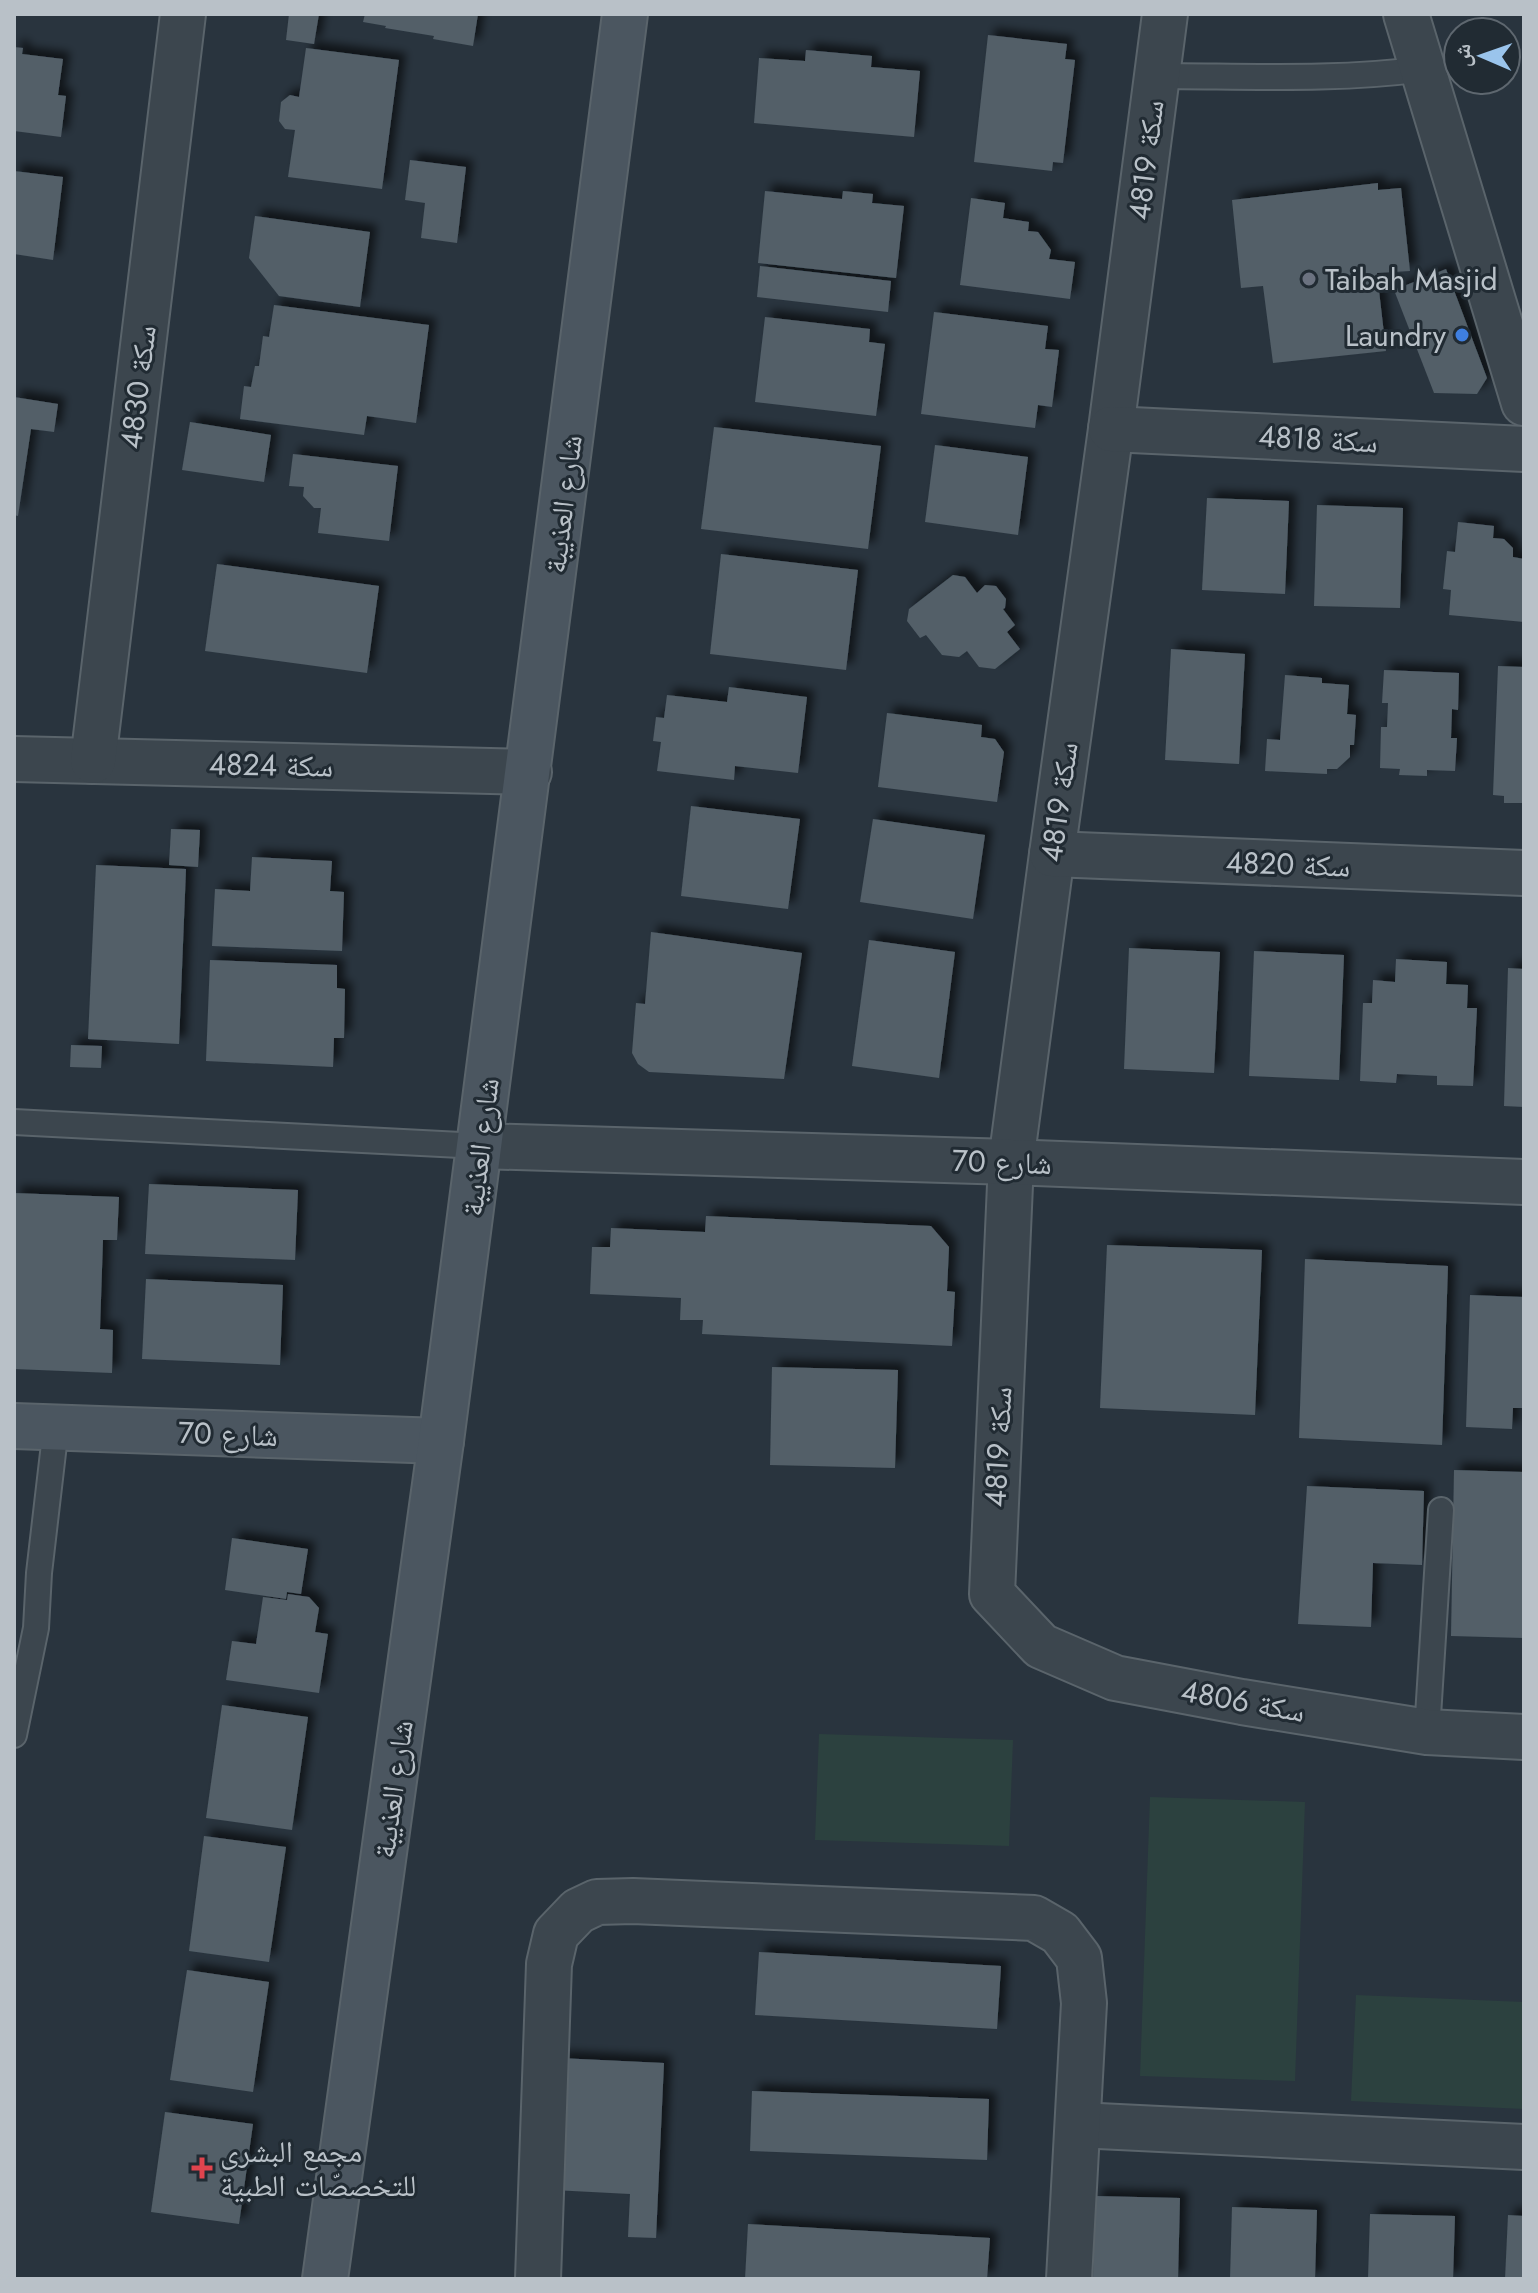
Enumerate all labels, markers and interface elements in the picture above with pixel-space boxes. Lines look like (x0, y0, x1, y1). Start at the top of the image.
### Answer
north arrow (1442, 16, 1522, 96)
text: ش (1446, 43, 1478, 68)
street label: سكة 4819 (1117, 97, 1175, 223)
place label: Taibah Masjid (1325, 258, 1498, 301)
marker: Taibah Masjid (1300, 270, 1318, 288)
place label: Laundry (1345, 314, 1447, 357)
street label: سكة 4830 (109, 323, 167, 451)
marker: Laundry (1453, 326, 1471, 344)
street label: سكة 4818 (1257, 414, 1379, 464)
street label: شارع العذيبة (533, 433, 593, 575)
street label: سكة 4819 (1029, 739, 1089, 865)
street label: سكة 4824 (208, 742, 334, 788)
street label: سكة 4820 (1225, 840, 1351, 888)
street label: شارع العذيبة (450, 1076, 510, 1218)
street label: شارع 70 (951, 1139, 1053, 1185)
street label: سكة 4819 (973, 1386, 1023, 1508)
street label: شارع 70 (177, 1411, 279, 1457)
street label: سكة 4806 (1178, 1669, 1308, 1733)
street label: شارع العذيبة (362, 1717, 424, 1861)
place label: مجمع البشرى للتخصصّات الطبية (220, 2130, 416, 2207)
marker: مجمع البشرى للتخصصّات الطبية (191, 2157, 213, 2179)

